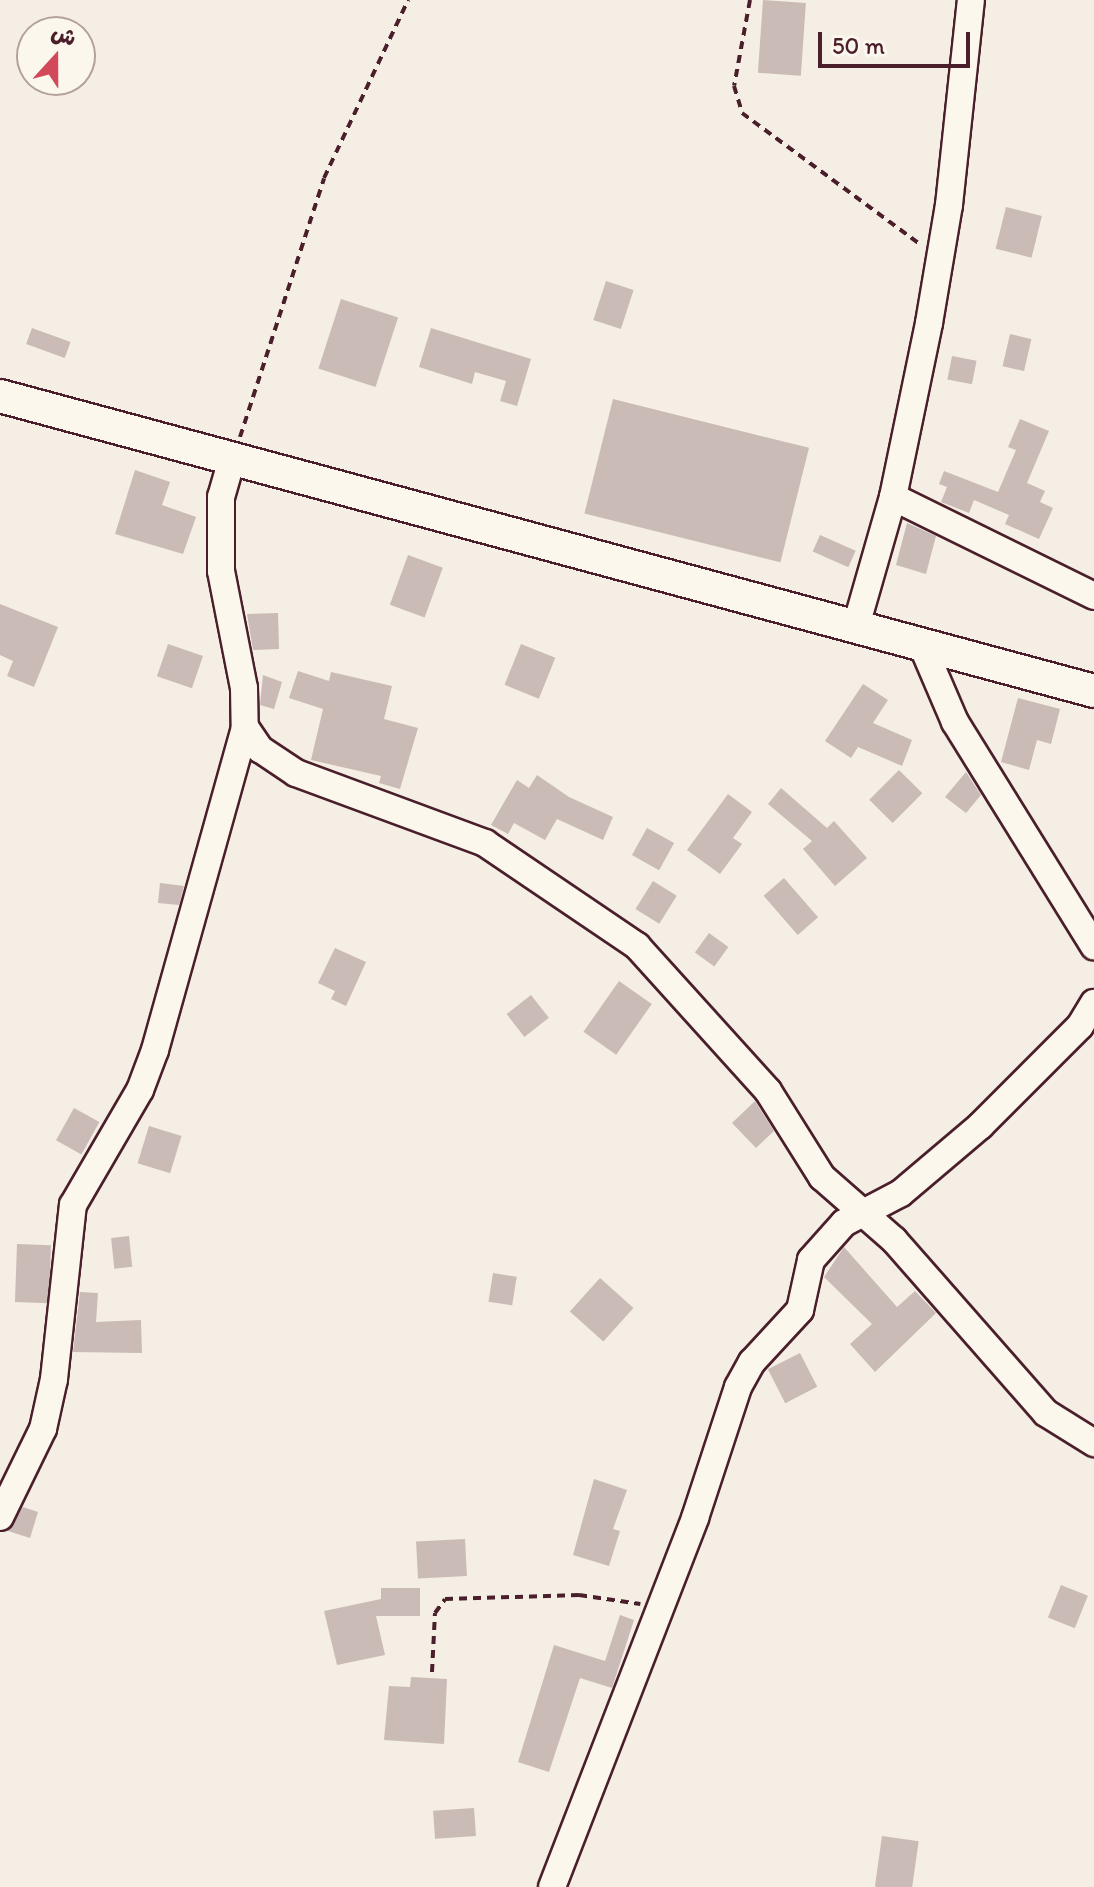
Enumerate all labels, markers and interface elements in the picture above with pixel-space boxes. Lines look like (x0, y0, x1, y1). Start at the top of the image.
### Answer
north arrow (16, 16, 96, 96)
scale bar (822, 16, 974, 66)
text: ش (48, 18, 80, 52)
text: 50 m (832, 31, 885, 60)

